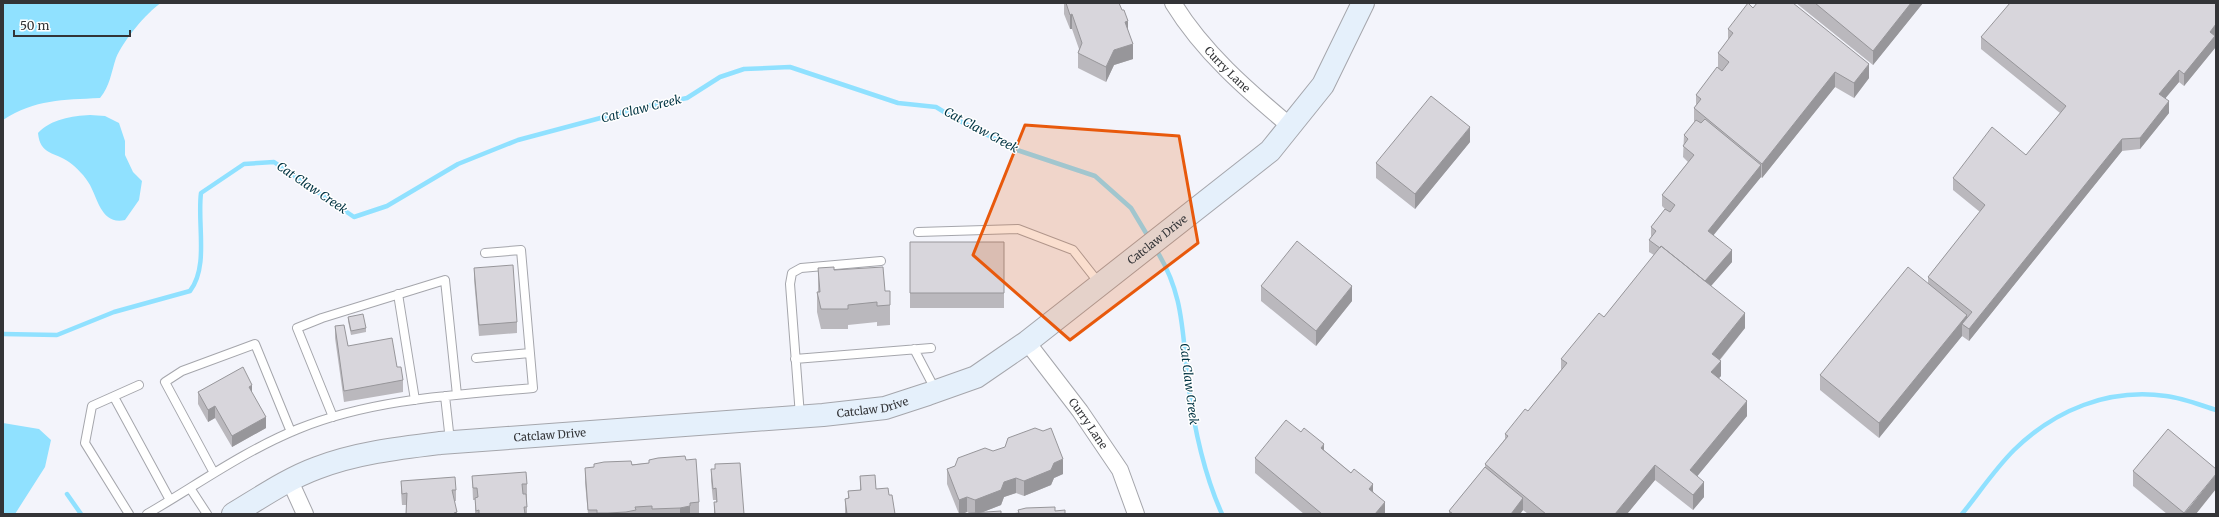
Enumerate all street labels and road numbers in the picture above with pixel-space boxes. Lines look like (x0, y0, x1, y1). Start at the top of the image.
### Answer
street label: Curry Lane (1201, 44, 1253, 95)
street label: Catclaw Drive (1125, 211, 1190, 267)
street label: Catclaw Drive (836, 394, 910, 420)
street label: Curry Lane (1066, 395, 1111, 452)
street label: Catclaw Drive (513, 425, 587, 445)

